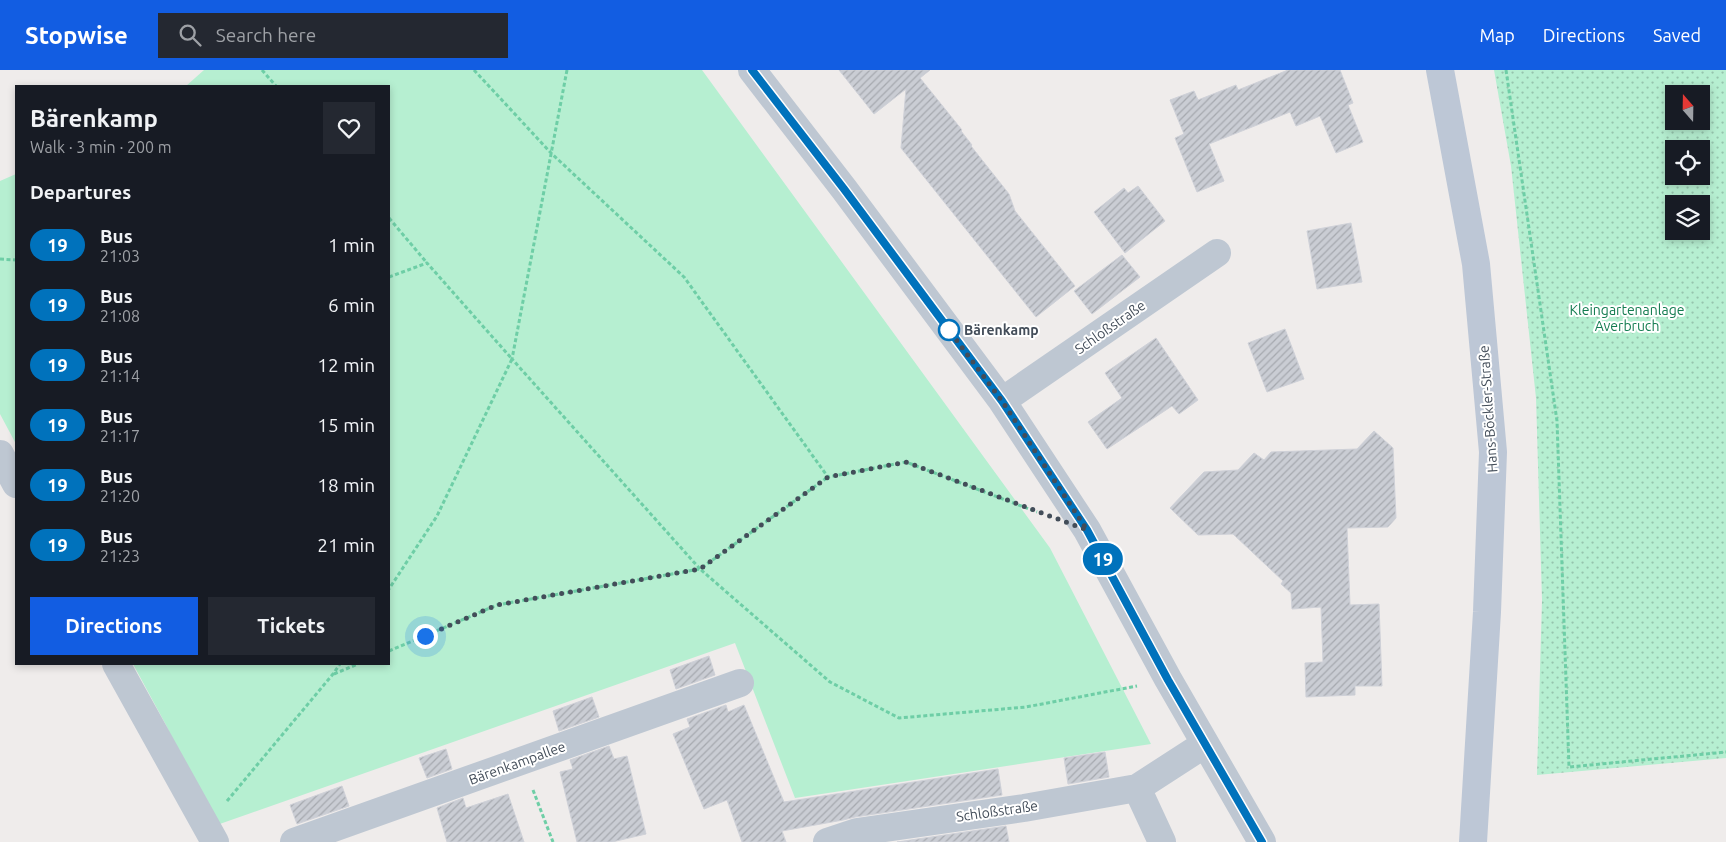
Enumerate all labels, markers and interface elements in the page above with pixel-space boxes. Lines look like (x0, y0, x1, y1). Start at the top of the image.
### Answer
search box (158, 13, 508, 58)
icon: search (176, 21, 204, 49)
text: Stopwise (25, 22, 128, 49)
text: Search here (216, 24, 316, 46)
text: Map (1479, 25, 1515, 45)
text: Directions (1543, 25, 1625, 45)
text: Saved (1653, 25, 1701, 45)
north arrow (1665, 85, 1710, 130)
map controls (1665, 85, 1710, 240)
button: heart (323, 102, 375, 154)
text: Bärenkamp (30, 105, 158, 132)
text: Walk · 3 min · 200 m (30, 138, 172, 156)
button: locate (1665, 140, 1710, 185)
text: Departures (30, 181, 131, 203)
button: layers (1665, 195, 1710, 240)
text: Bus (100, 225, 133, 247)
text: 1 min (328, 234, 375, 256)
text: 19 (47, 235, 68, 255)
text: 21:03 (100, 247, 140, 265)
text: Bus (100, 285, 133, 307)
text: 6 min (328, 294, 375, 316)
text: 19 (47, 295, 68, 315)
street label: Schloßstraße (1072, 297, 1148, 357)
park label: Kleingartenanlage Averbruch (1570, 302, 1684, 334)
text: 21:08 (100, 307, 140, 325)
marker: Bärenkamp (938, 319, 960, 341)
place label: Bärenkamp (964, 322, 1039, 338)
text: Bus (100, 345, 133, 367)
street label: Hans-Böckler-Straße (1476, 345, 1500, 473)
text: 12 min (317, 354, 375, 376)
text: 19 (47, 355, 68, 375)
text: 21:14 (100, 367, 140, 385)
text: Bus (100, 405, 133, 427)
text: 15 min (317, 414, 375, 436)
text: 19 (47, 415, 68, 435)
text: 21:17 (100, 427, 140, 445)
text: Bus (100, 465, 133, 487)
text: 18 min (317, 474, 375, 496)
text: 19 (47, 475, 68, 495)
text: 21:20 (100, 487, 140, 505)
text: Bus (100, 525, 133, 547)
text: 21 min (317, 534, 375, 556)
text: 19 (47, 535, 68, 555)
line badge: 19 (1080, 543, 1126, 575)
text: 21:23 (100, 547, 140, 565)
text: 19 (1093, 549, 1113, 569)
button: Directions (30, 597, 198, 655)
button: Tickets (208, 597, 375, 655)
your location (413, 624, 438, 649)
street label: Bärenkampallee (467, 738, 567, 788)
street label: Schloßstraße (955, 797, 1039, 825)

